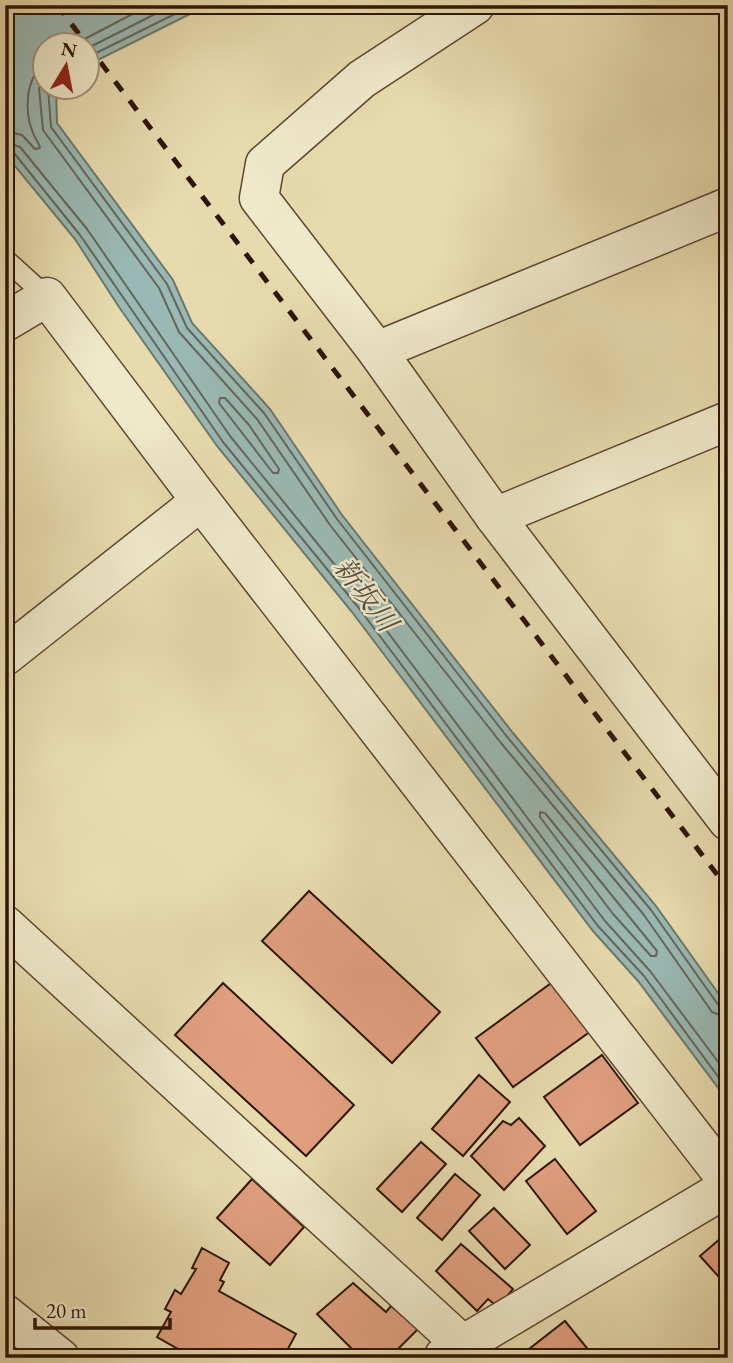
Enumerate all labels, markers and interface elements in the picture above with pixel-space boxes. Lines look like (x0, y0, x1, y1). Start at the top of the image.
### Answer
north arrow (32, 32, 102, 102)
text: N (59, 36, 79, 64)
water label: 新坂川 (326, 550, 407, 641)
scale bar (35, 1286, 170, 1330)
text: 20 m (46, 1297, 87, 1324)

